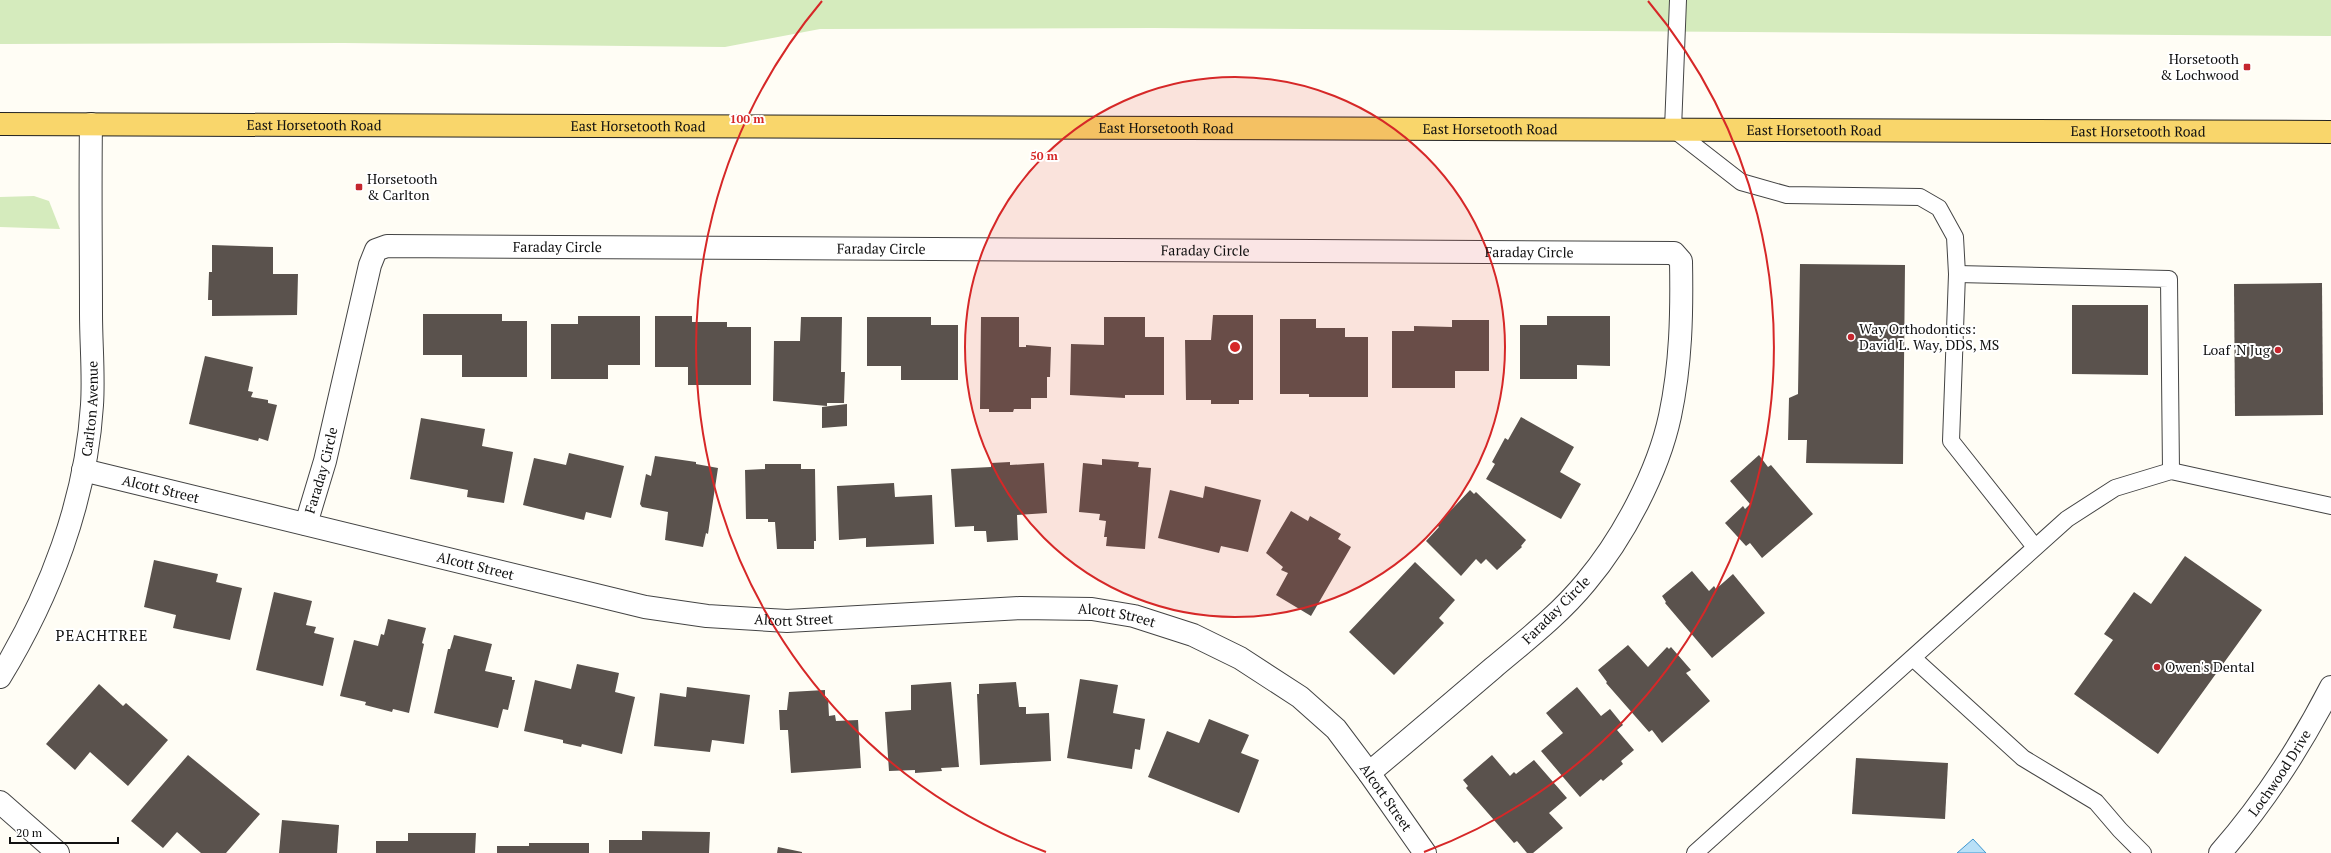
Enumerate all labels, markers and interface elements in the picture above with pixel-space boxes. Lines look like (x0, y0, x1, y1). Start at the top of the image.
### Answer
place label: Horsetooth & Lochwood (2160, 49, 2239, 84)
marker: Horsetooth & Lochwood (2242, 62, 2252, 72)
text: 100 m (730, 111, 764, 126)
street label: East Horsetooth Road (246, 115, 382, 134)
street label: East Horsetooth Road (570, 116, 706, 135)
street label: East Horsetooth Road (1098, 118, 1234, 137)
street label: East Horsetooth Road (1422, 119, 1558, 138)
street label: East Horsetooth Road (1746, 120, 1882, 139)
street label: East Horsetooth Road (2070, 121, 2206, 141)
text: 50 m (1030, 148, 1058, 163)
place label: Horsetooth & Carlton (367, 169, 437, 204)
marker: Horsetooth & Carlton (354, 182, 364, 192)
street label: Faraday Circle (513, 237, 602, 256)
street label: Faraday Circle (837, 238, 926, 258)
street label: Faraday Circle (1161, 240, 1250, 260)
street label: Faraday Circle (1485, 242, 1574, 261)
place label: Way Orthodontics: David L. Way, DDS, MS (1859, 319, 1999, 354)
marker: Way Orthodontics: David L. Way, DDS, MS (1846, 332, 1856, 342)
centre of rings (1228, 340, 1242, 354)
place label: Loaf 'N Jug (2203, 340, 2271, 359)
marker: Loaf 'N Jug (2273, 345, 2283, 355)
street label: Carlton Avenue (76, 361, 102, 458)
street label: Faraday Circle (300, 425, 342, 516)
street label: Alcott Street (120, 470, 202, 507)
street label: Alcott Street (435, 547, 517, 584)
street label: Faraday Circle (1518, 572, 1594, 648)
street label: Alcott Street (1078, 599, 1159, 632)
street label: Alcott Street (754, 608, 834, 630)
district label: PEACHTREE (56, 625, 149, 645)
place label: Owen's Dental (2165, 657, 2255, 676)
marker: Owen's Dental (2152, 662, 2162, 672)
street label: Lochwood Drive (2244, 726, 2315, 820)
street label: Alcott Street (1356, 759, 1417, 835)
scale bar (10, 819, 118, 845)
text: 20 m (16, 825, 43, 840)

